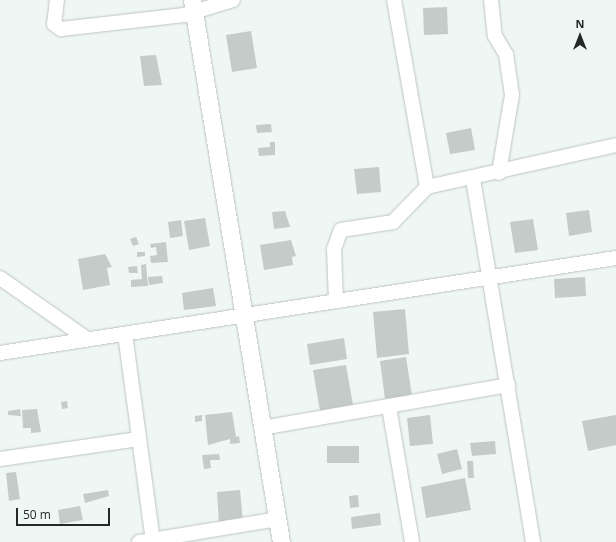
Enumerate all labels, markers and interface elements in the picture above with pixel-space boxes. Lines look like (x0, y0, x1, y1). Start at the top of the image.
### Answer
north arrow (560, 16, 600, 56)
text: N (576, 16, 584, 31)
scale bar (18, 500, 112, 526)
text: 50 m (23, 506, 51, 523)

